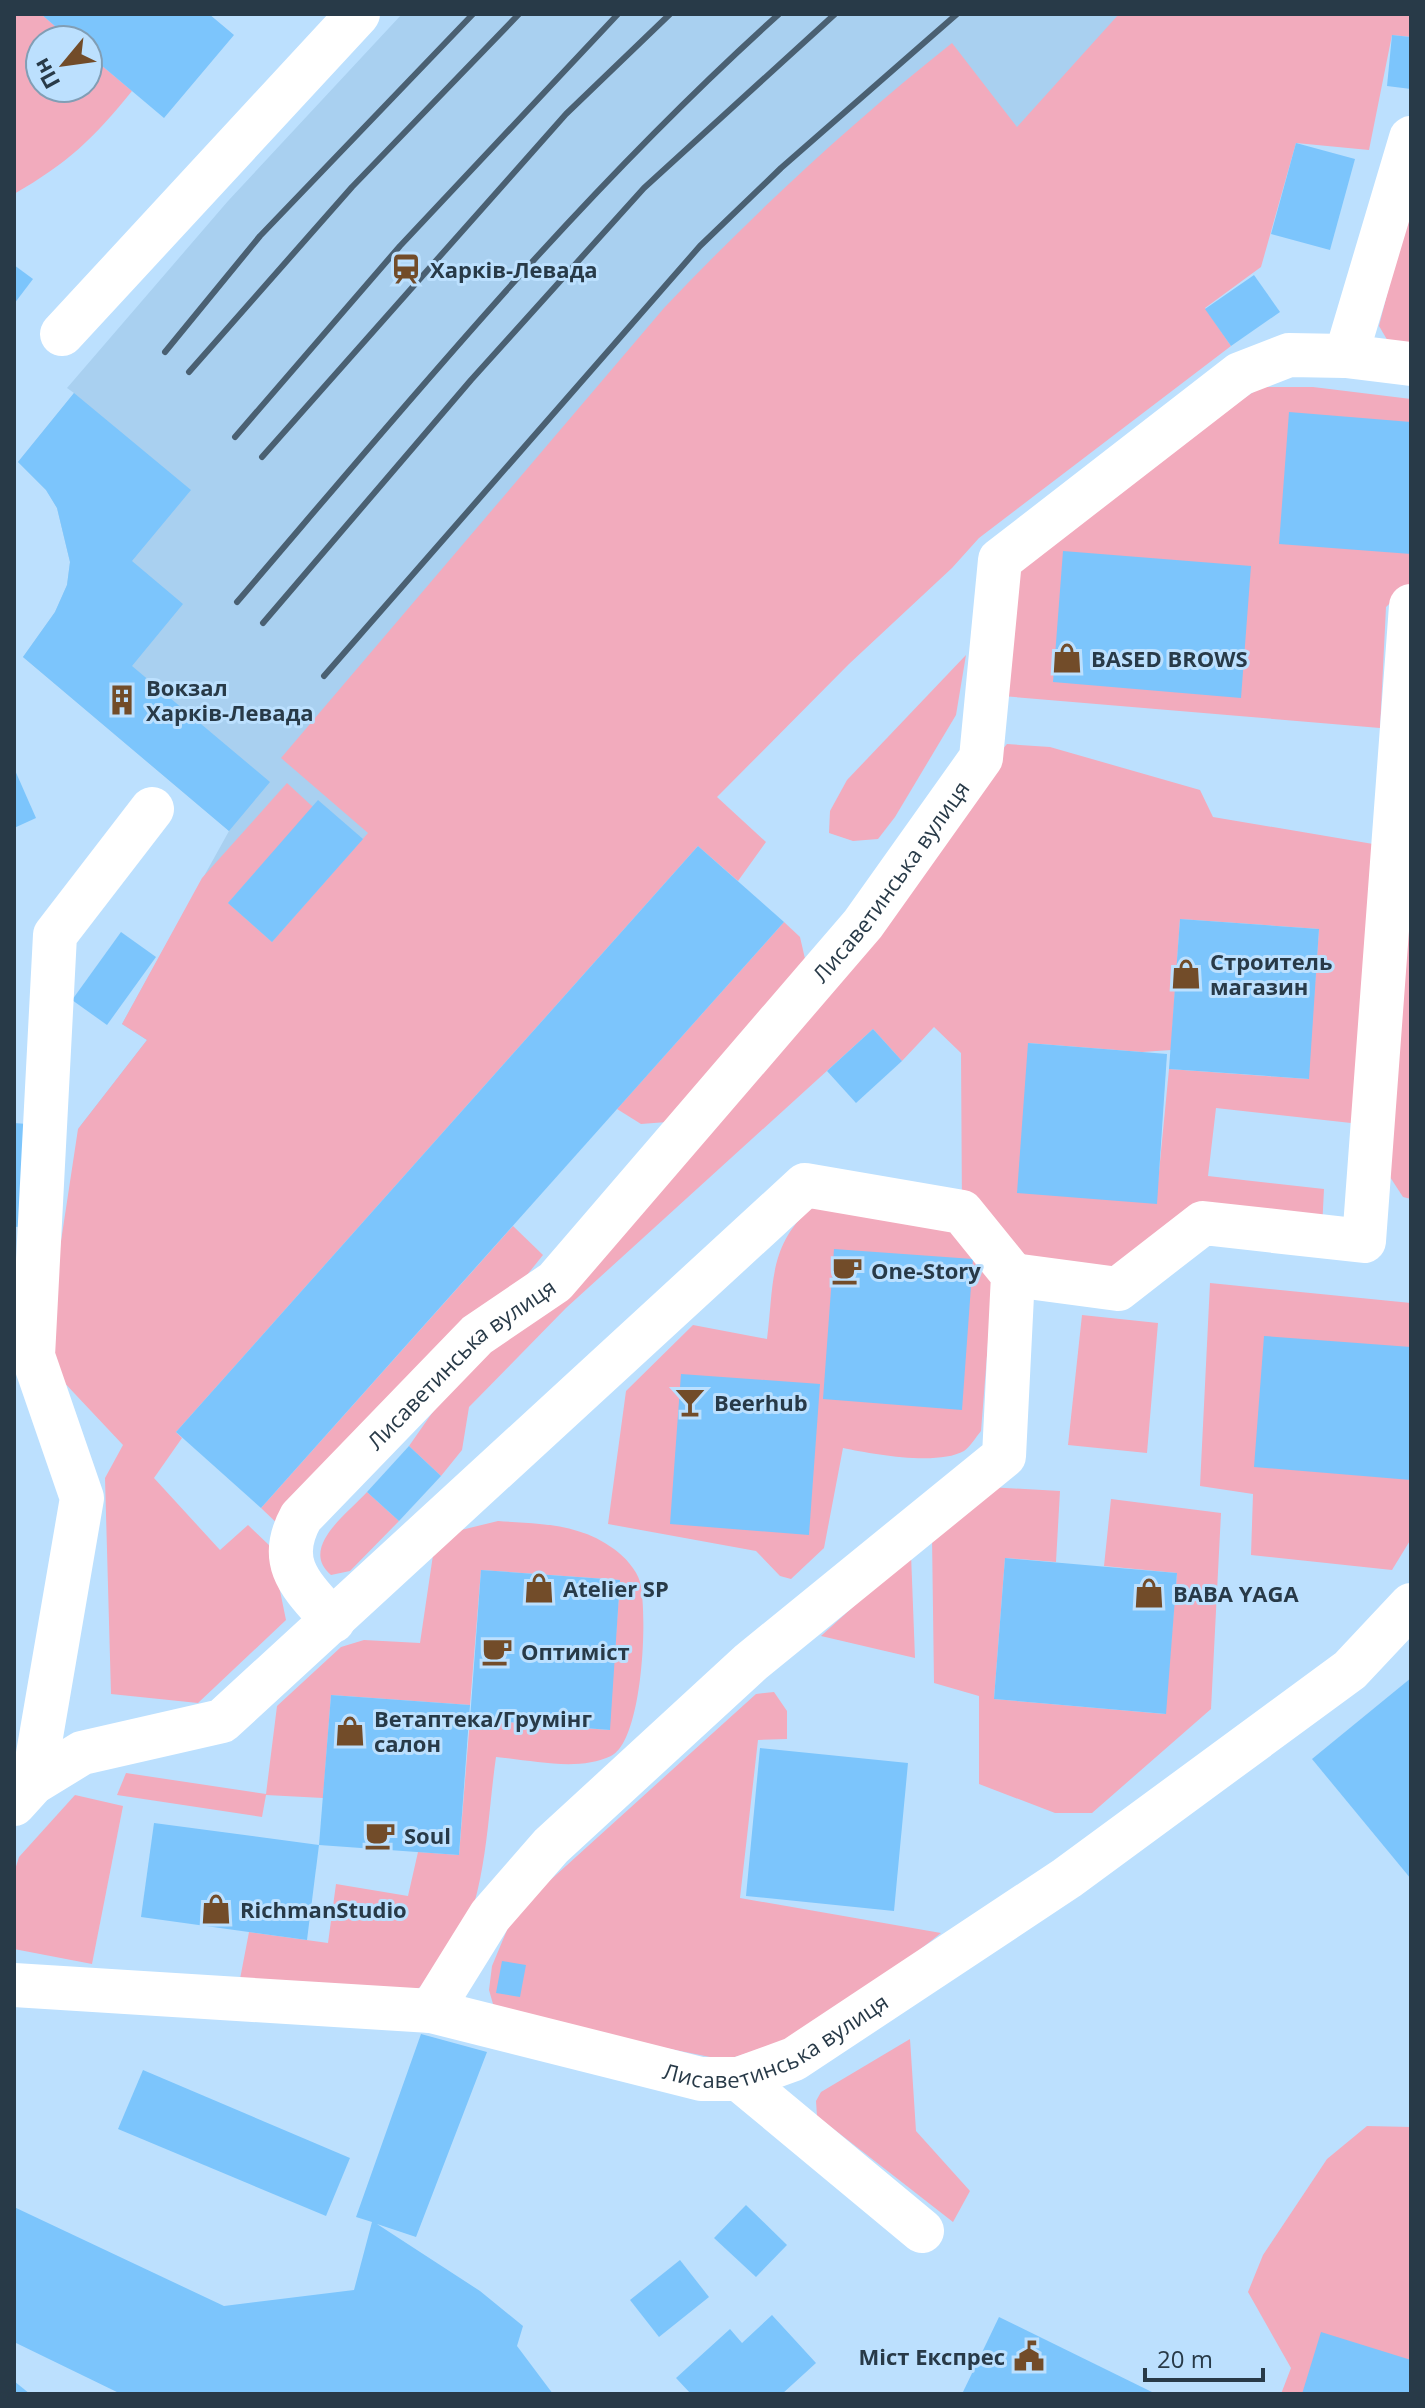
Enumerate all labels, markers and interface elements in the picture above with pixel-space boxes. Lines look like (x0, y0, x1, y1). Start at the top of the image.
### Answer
north arrow (24, 24, 104, 104)
text: Пн (25, 53, 66, 95)
station icon: Харків-Левада (389, 252, 423, 286)
place label: Харків-Левада (430, 254, 598, 284)
shop icon: BASED BROWS (1050, 641, 1084, 675)
place label: BASED BROWS (1091, 643, 1248, 673)
place label: Вокзал Харків-Левада (146, 672, 314, 727)
building icon: Вокзал Харків-Левада (105, 683, 139, 717)
street label: Лисаветинська вулиця (805, 774, 975, 988)
place label: Строитель магазин (1210, 946, 1332, 1001)
shop icon: Строитель магазин (1169, 957, 1203, 991)
cafe icon: One-Story (830, 1253, 864, 1287)
place label: One-Story (871, 1255, 981, 1285)
street label: Лисаветинська вулиця (360, 1271, 561, 1456)
bar icon: Beerhub (673, 1385, 707, 1419)
place label: Beerhub (714, 1387, 808, 1417)
shop icon: Atelier SP (522, 1571, 556, 1605)
place label: Atelier SP (563, 1573, 669, 1603)
shop icon: BABA YAGA (1132, 1576, 1166, 1610)
place label: BABA YAGA (1173, 1578, 1299, 1608)
cafe icon: Оптиміст (480, 1634, 514, 1668)
place label: Оптиміст (521, 1636, 630, 1666)
place label: Ветаптека/Грумінг салон (374, 1703, 592, 1758)
shop icon: Ветаптека/Грумінг салон (333, 1714, 367, 1748)
cafe icon: Soul (363, 1818, 397, 1852)
place label: Soul (404, 1820, 451, 1850)
shop icon: RichmanStudio (199, 1892, 233, 1926)
place label: RichmanStudio (240, 1894, 407, 1924)
street label: Лисаветинська вулиця (660, 1986, 894, 2094)
scale bar (1145, 2332, 1263, 2382)
public building icon: Міст Експрес (1012, 2339, 1046, 2373)
place label: Міст Експрес (859, 2341, 1005, 2371)
text: 20 m (1157, 2342, 1213, 2375)

